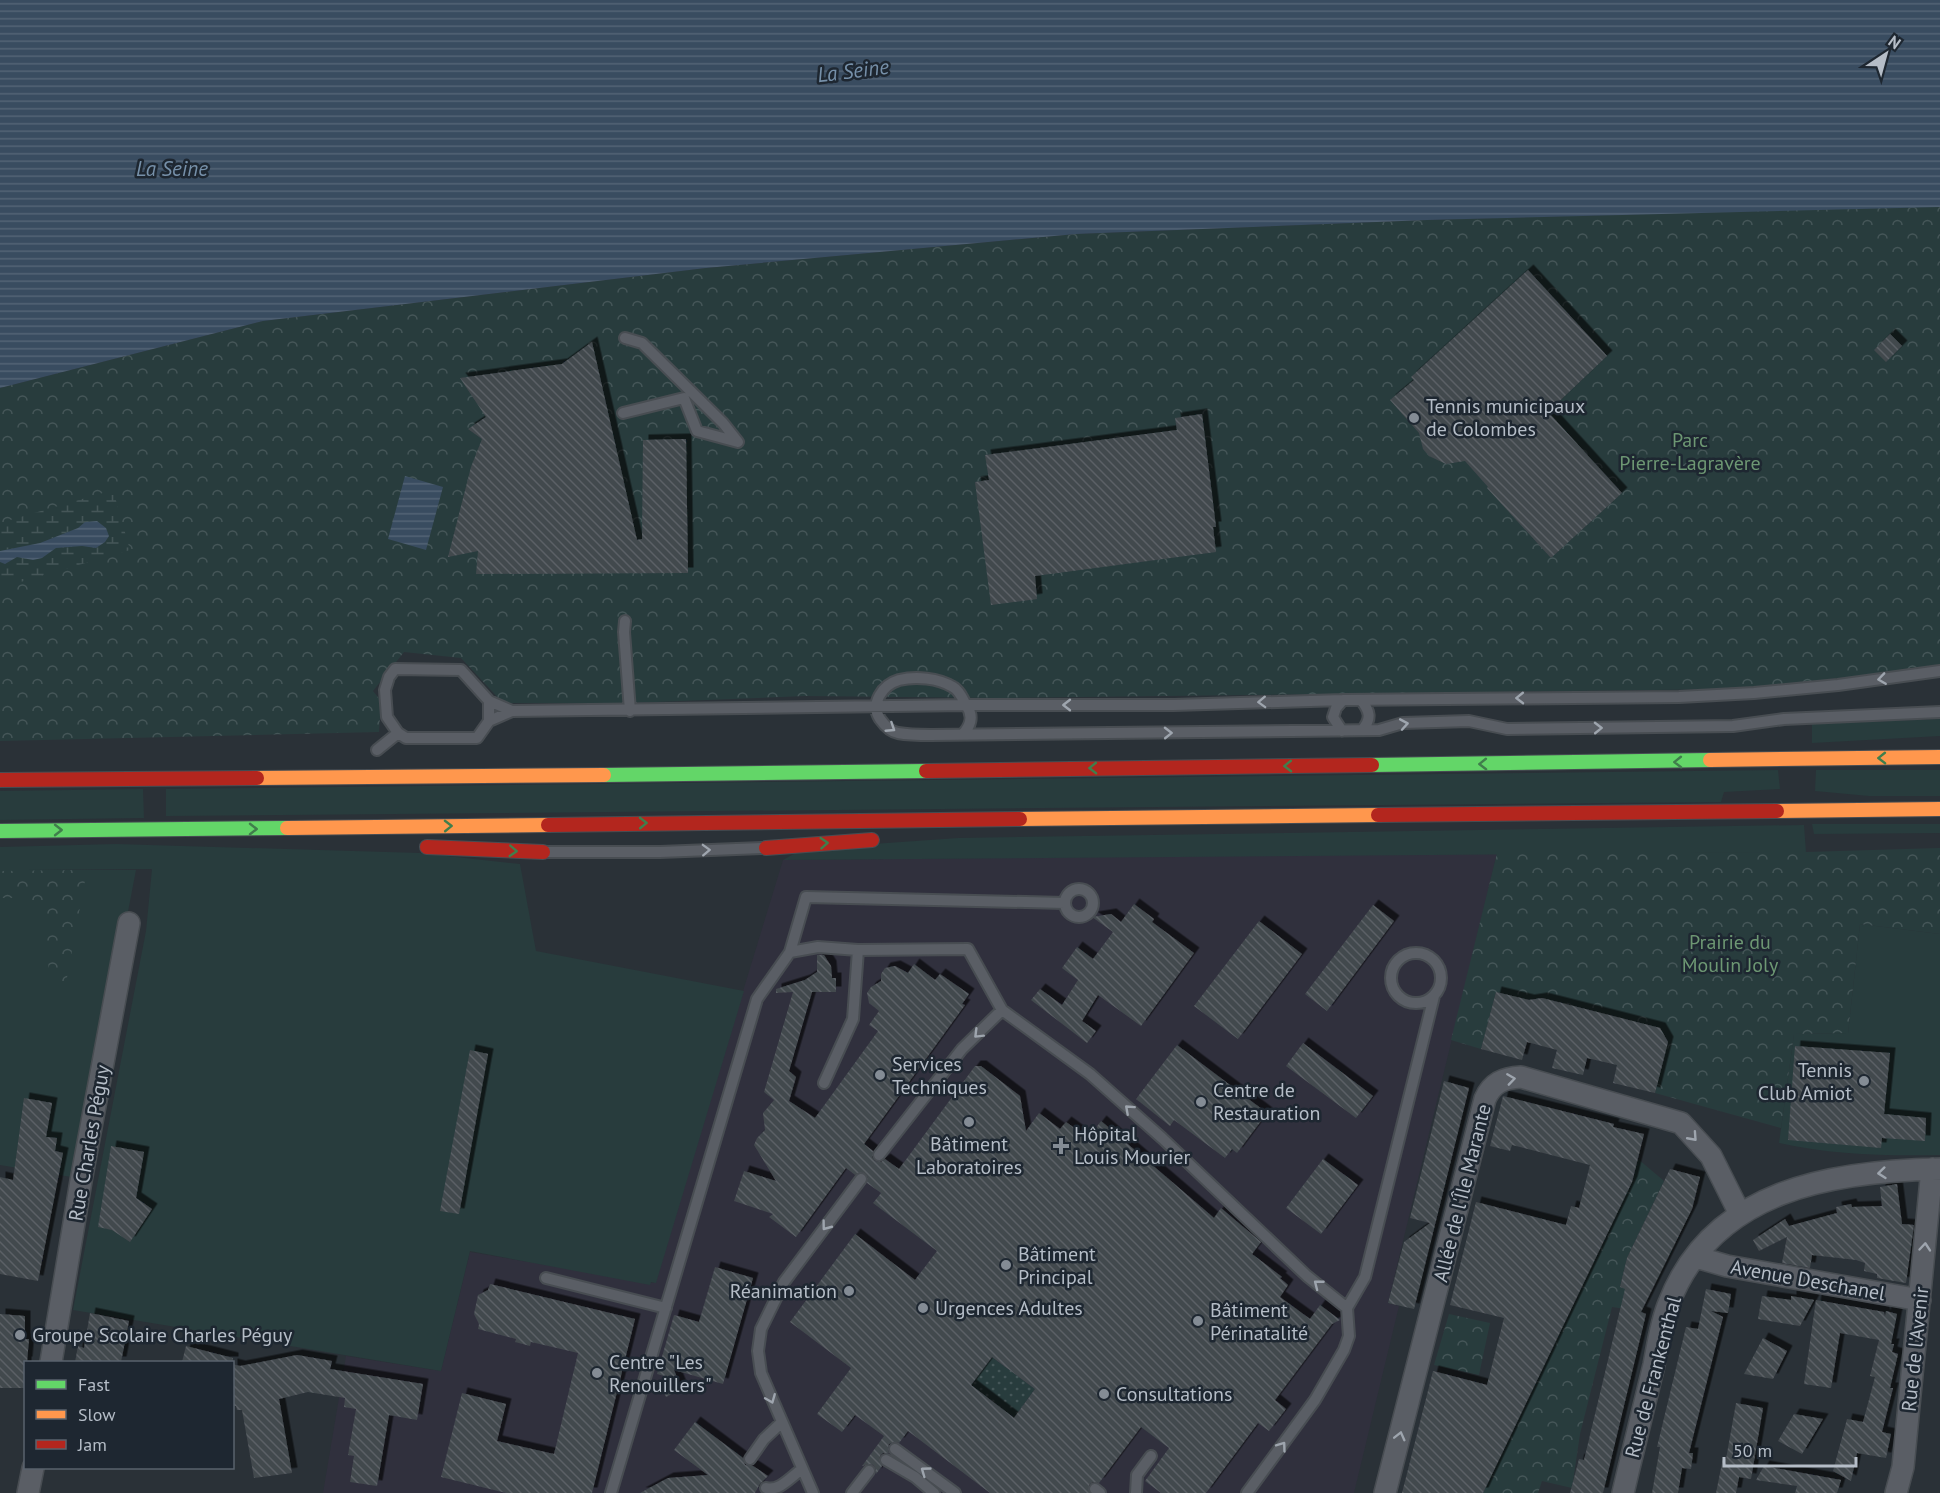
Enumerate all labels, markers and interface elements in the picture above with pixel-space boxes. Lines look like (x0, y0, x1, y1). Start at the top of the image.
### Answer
north arrow (1856, 24, 1916, 84)
text: N (1885, 31, 1905, 53)
water label: La Seine (816, 53, 891, 88)
water label: La Seine (136, 155, 208, 182)
place label: Tennis municipaux de Colombes (1426, 393, 1585, 442)
marker: Tennis municipaux de Colombes (1407, 411, 1421, 425)
park label: Parc Pierre-Lagravère (1619, 427, 1761, 476)
one-way arrow (1877, 672, 1887, 684)
one-way arrow (1515, 692, 1524, 704)
one-way arrow (1258, 696, 1267, 709)
one-way arrow (1063, 699, 1072, 711)
one-way arrow (1399, 718, 1409, 731)
one-way arrow (884, 720, 895, 731)
one-way arrow (1593, 722, 1602, 734)
one-way arrow (1163, 727, 1172, 739)
one-way arrow (1877, 752, 1886, 765)
one-way arrow (1674, 756, 1683, 768)
one-way arrow (1479, 758, 1488, 770)
one-way arrow (1284, 760, 1293, 772)
one-way arrow (1089, 762, 1098, 774)
one-way arrow (639, 817, 648, 829)
one-way arrow (444, 820, 453, 832)
one-way arrow (249, 823, 258, 835)
one-way arrow (54, 824, 63, 836)
one-way arrow (820, 837, 829, 850)
one-way arrow (509, 844, 518, 857)
one-way arrow (702, 844, 711, 857)
park label: Prairie du Moulin Joly (1682, 929, 1779, 978)
one-way arrow (975, 1026, 986, 1037)
place label: Services Techniques (892, 1051, 987, 1100)
place label: Tennis Club Amiot (1758, 1057, 1852, 1106)
street label: Rue Charles Péguy (62, 1062, 116, 1223)
marker: Services Techniques (873, 1068, 887, 1082)
one-way arrow (1507, 1073, 1516, 1086)
marker: Tennis Club Amiot (1857, 1074, 1871, 1088)
place label: Centre de Restauration (1213, 1077, 1321, 1126)
marker: Centre de Restauration (1194, 1095, 1208, 1109)
street label: Allée de l'Île Marante (1427, 1101, 1497, 1285)
one-way arrow (1125, 1105, 1136, 1116)
marker: Bâtiment Laboratoires (962, 1115, 976, 1129)
place label: Hôpital Louis Mourier (1074, 1121, 1190, 1170)
one-way arrow (1686, 1130, 1697, 1141)
place label: Bâtiment Laboratoires (916, 1131, 1022, 1180)
marker: Hôpital Louis Mourier (1052, 1137, 1070, 1155)
one-way arrow (1877, 1166, 1886, 1179)
one-way arrow (823, 1219, 834, 1230)
place label: Bâtiment Principal (1018, 1241, 1096, 1290)
one-way arrow (1918, 1243, 1931, 1252)
street label: Avenue Deschanel (1729, 1254, 1887, 1306)
marker: Bâtiment Principal (999, 1258, 1013, 1272)
place label: Réanimation (730, 1278, 837, 1304)
one-way arrow (1314, 1281, 1325, 1292)
marker: Réanimation (842, 1284, 856, 1298)
street label: Rue de l'Avenir (1896, 1285, 1935, 1413)
street label: Rue de Frankenthal (1619, 1293, 1687, 1461)
place label: Urgences Adultes (935, 1295, 1083, 1321)
place label: Bâtiment Périnatalité (1210, 1297, 1308, 1346)
marker: Urgences Adultes (916, 1301, 930, 1315)
marker: Bâtiment Périnatalité (1191, 1314, 1205, 1328)
place label: Groupe Scolaire Charles Péguy (32, 1322, 293, 1348)
marker: Groupe Scolaire Charles Péguy (13, 1328, 27, 1342)
place label: Centre "Les Renouillers" (609, 1349, 712, 1398)
legend (24, 1361, 234, 1469)
marker: Centre "Les Renouillers" (590, 1366, 604, 1380)
text: Fast (78, 1373, 110, 1396)
place label: Consultations (1116, 1381, 1232, 1407)
marker: Consultations (1097, 1387, 1111, 1401)
one-way arrow (764, 1393, 776, 1404)
text: Slow (78, 1403, 116, 1426)
scale bar (1724, 1430, 1856, 1468)
one-way arrow (1392, 1431, 1405, 1441)
text: Jam (77, 1433, 107, 1456)
text: 50 m (1733, 1439, 1772, 1462)
one-way arrow (1274, 1441, 1285, 1452)
one-way arrow (920, 1467, 931, 1478)

